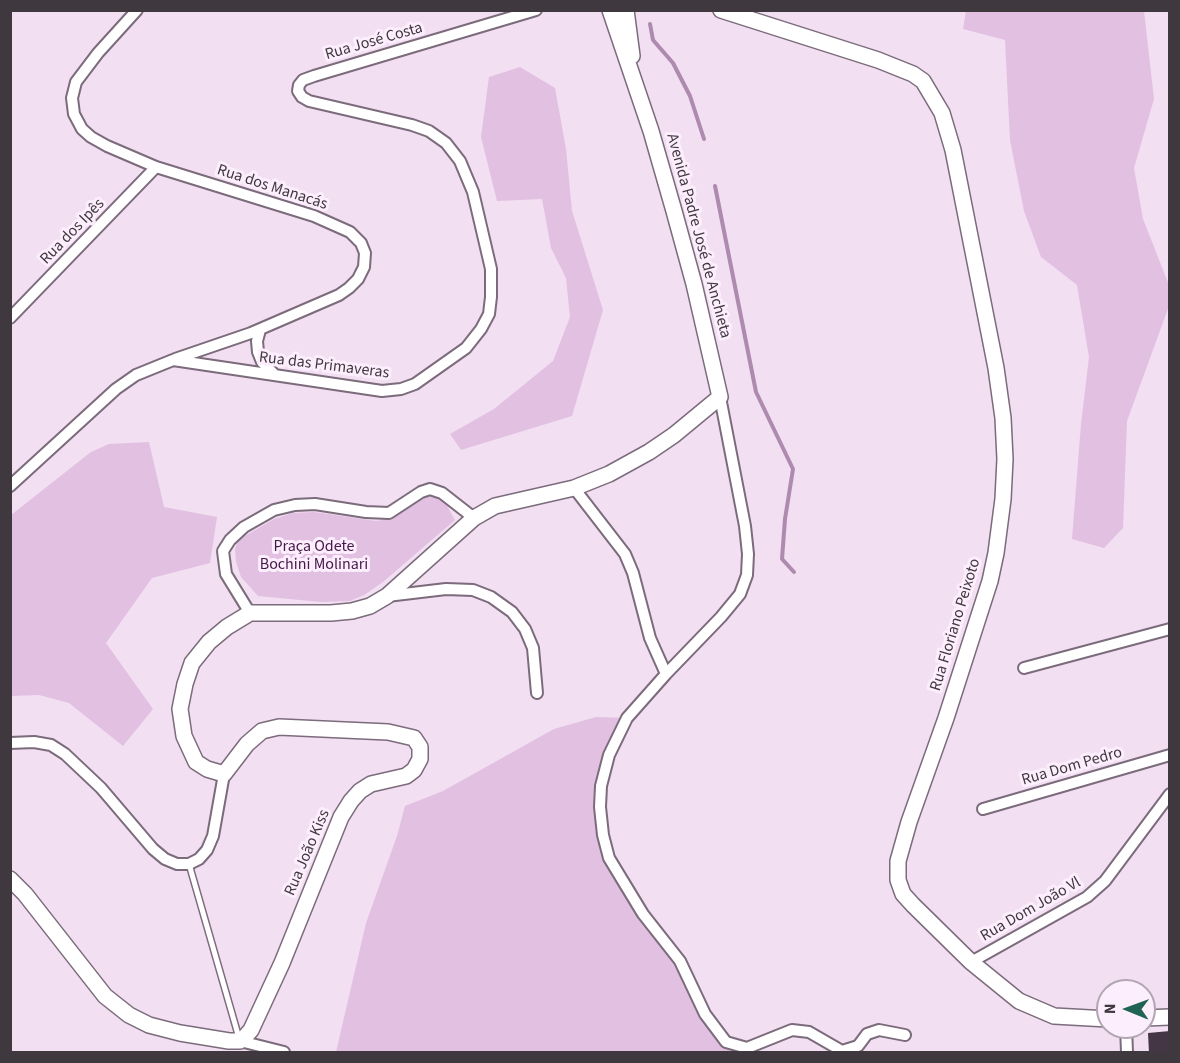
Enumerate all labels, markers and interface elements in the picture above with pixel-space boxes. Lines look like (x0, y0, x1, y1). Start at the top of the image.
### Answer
street label: Rua José Costa (323, 19, 425, 65)
street label: Avenida Padre José de Anchieta (661, 132, 735, 340)
street label: Rua dos Manacás (214, 161, 330, 215)
street label: Rua dos Ipês (37, 195, 109, 269)
street label: Rua das Primaveras (258, 348, 390, 384)
park label: Praça Odete Bochini Molinari (260, 537, 368, 575)
street label: Rua Floriano Peixoto (927, 556, 985, 694)
street label: Rua Dom Pedro (1020, 743, 1124, 791)
street label: Rua João Kiss (281, 807, 335, 899)
street label: Rua Dom João Vl (978, 874, 1084, 946)
north arrow (1096, 979, 1156, 1039)
text: N (1099, 1003, 1121, 1014)

